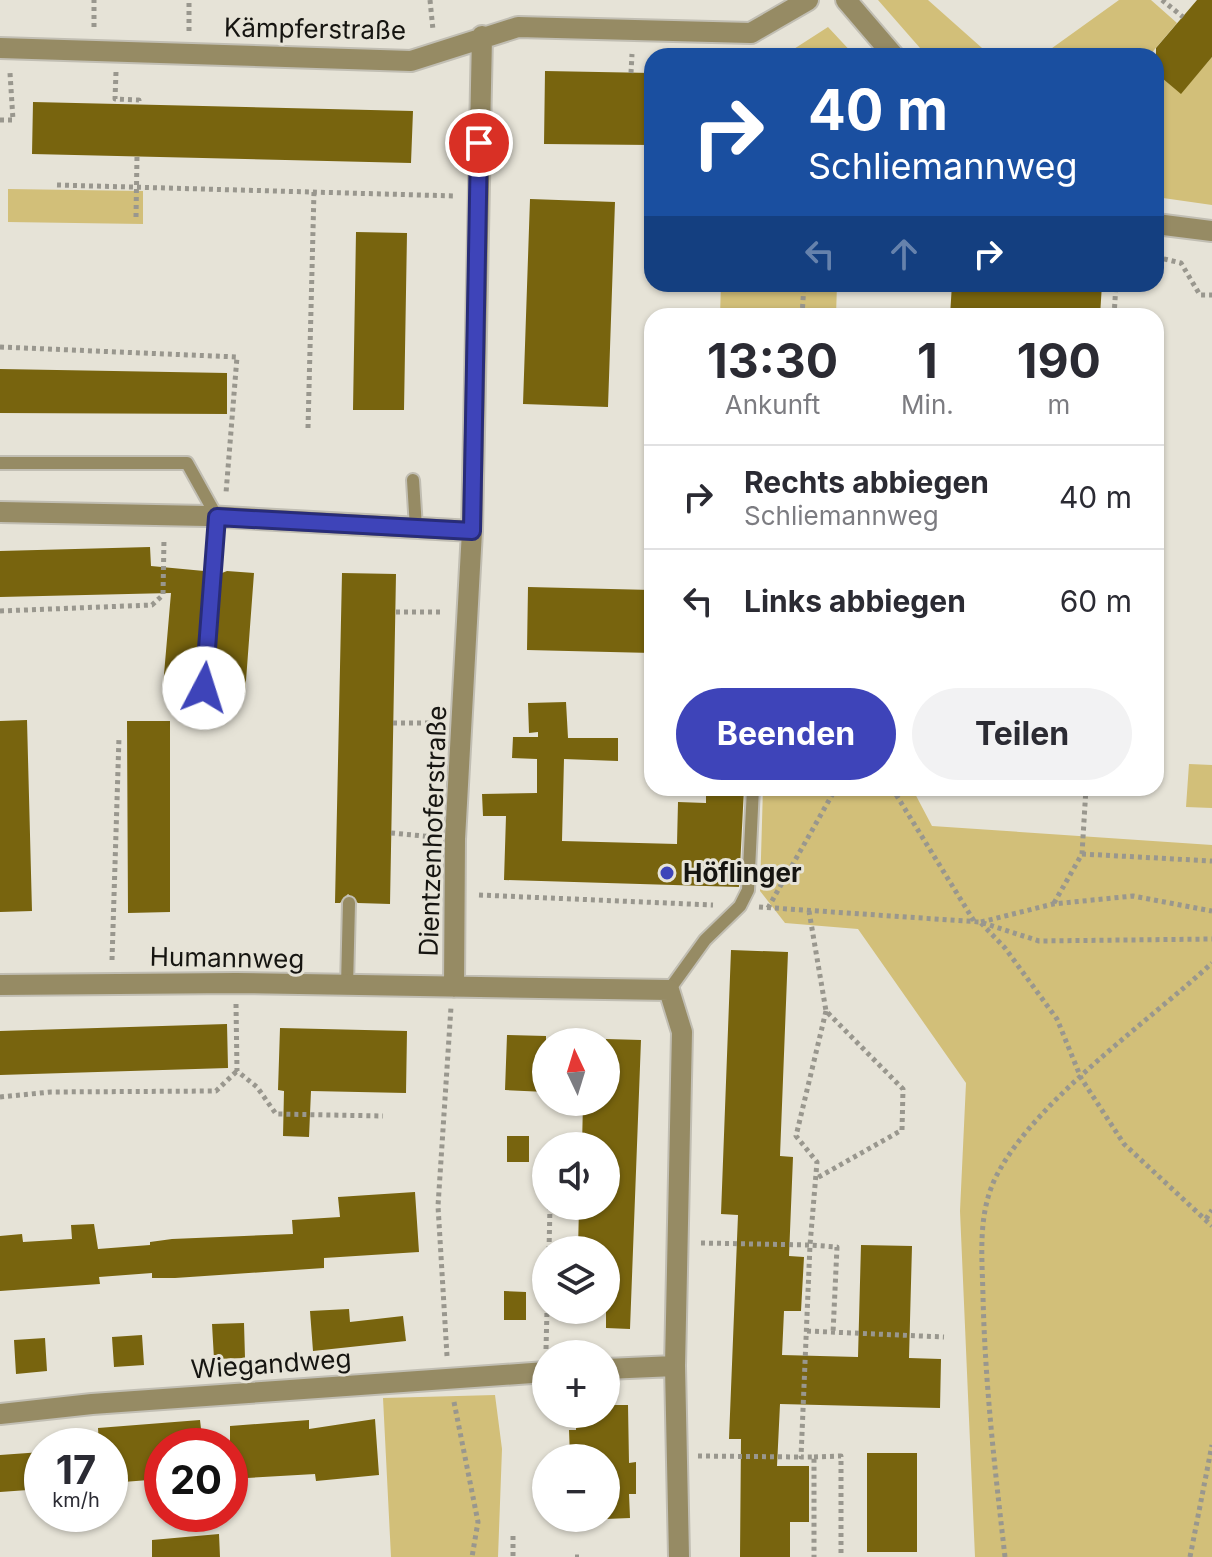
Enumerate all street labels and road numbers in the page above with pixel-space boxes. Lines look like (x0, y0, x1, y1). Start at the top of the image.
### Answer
street label: Kämpferstraße (224, 11, 406, 46)
street label: Dientzenhoferstraße (413, 705, 452, 957)
street label: Humannweg (149, 941, 305, 974)
street label: Wiegandweg (190, 1342, 352, 1385)

